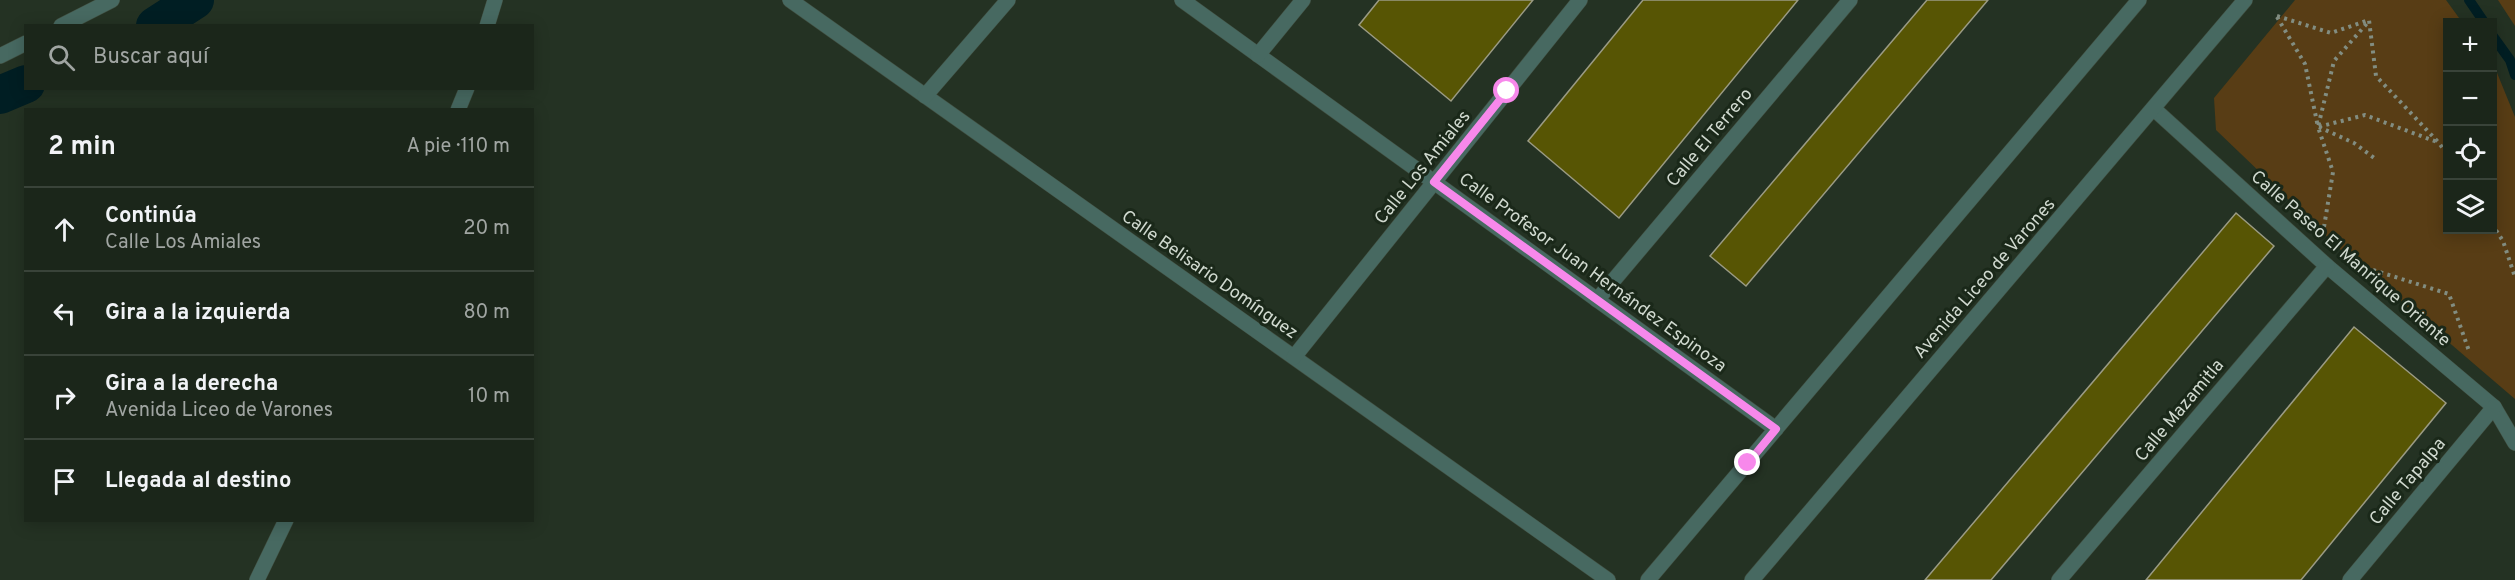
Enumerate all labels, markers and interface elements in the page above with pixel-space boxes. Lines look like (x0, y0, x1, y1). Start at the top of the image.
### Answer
map controls (2443, 18, 2497, 234)
button: + (2443, 18, 2497, 72)
search box (24, 24, 534, 90)
icon: search (45, 41, 78, 74)
text: Buscar aquí (93, 44, 209, 71)
button: − (2443, 72, 2497, 126)
route start (1493, 77, 1519, 103)
street label: Calle El Terrero (1662, 84, 1758, 192)
street label: Calle Los Amiales (1370, 106, 1476, 230)
button: locate (2443, 126, 2497, 180)
text: 2 min (48, 131, 116, 164)
text: A pie · 110 m (407, 134, 510, 160)
street label: Calle Paseo El Manrique Oriente (2245, 166, 2455, 352)
street label: Calle Profesor Juan Hernández Espinoza (1454, 168, 1731, 378)
button: layers (2443, 180, 2497, 234)
street label: Avenida Liceo de Varones (1909, 194, 2061, 364)
text: Continúa (105, 203, 197, 230)
street label: Calle Belisario Domínguez (1116, 206, 1302, 345)
icon: ahead (48, 213, 81, 246)
text: 20 m (463, 216, 510, 242)
text: Calle Los Amiales (105, 230, 261, 256)
icon: left (48, 297, 81, 330)
text: Gira a la izquierda (105, 300, 291, 327)
text: 80 m (464, 300, 510, 326)
street label: Calle Mazamitla (2130, 355, 2230, 467)
text: Gira a la derecha (105, 371, 278, 398)
icon: right (48, 381, 81, 414)
text: 10 m (468, 384, 510, 410)
text: Avenida Liceo de Varones (105, 398, 333, 424)
street label: Calle Tapalpa (2365, 433, 2451, 530)
route end (1734, 449, 1760, 475)
icon: arrive (48, 465, 81, 498)
text: Llegada al destino (105, 468, 291, 495)

